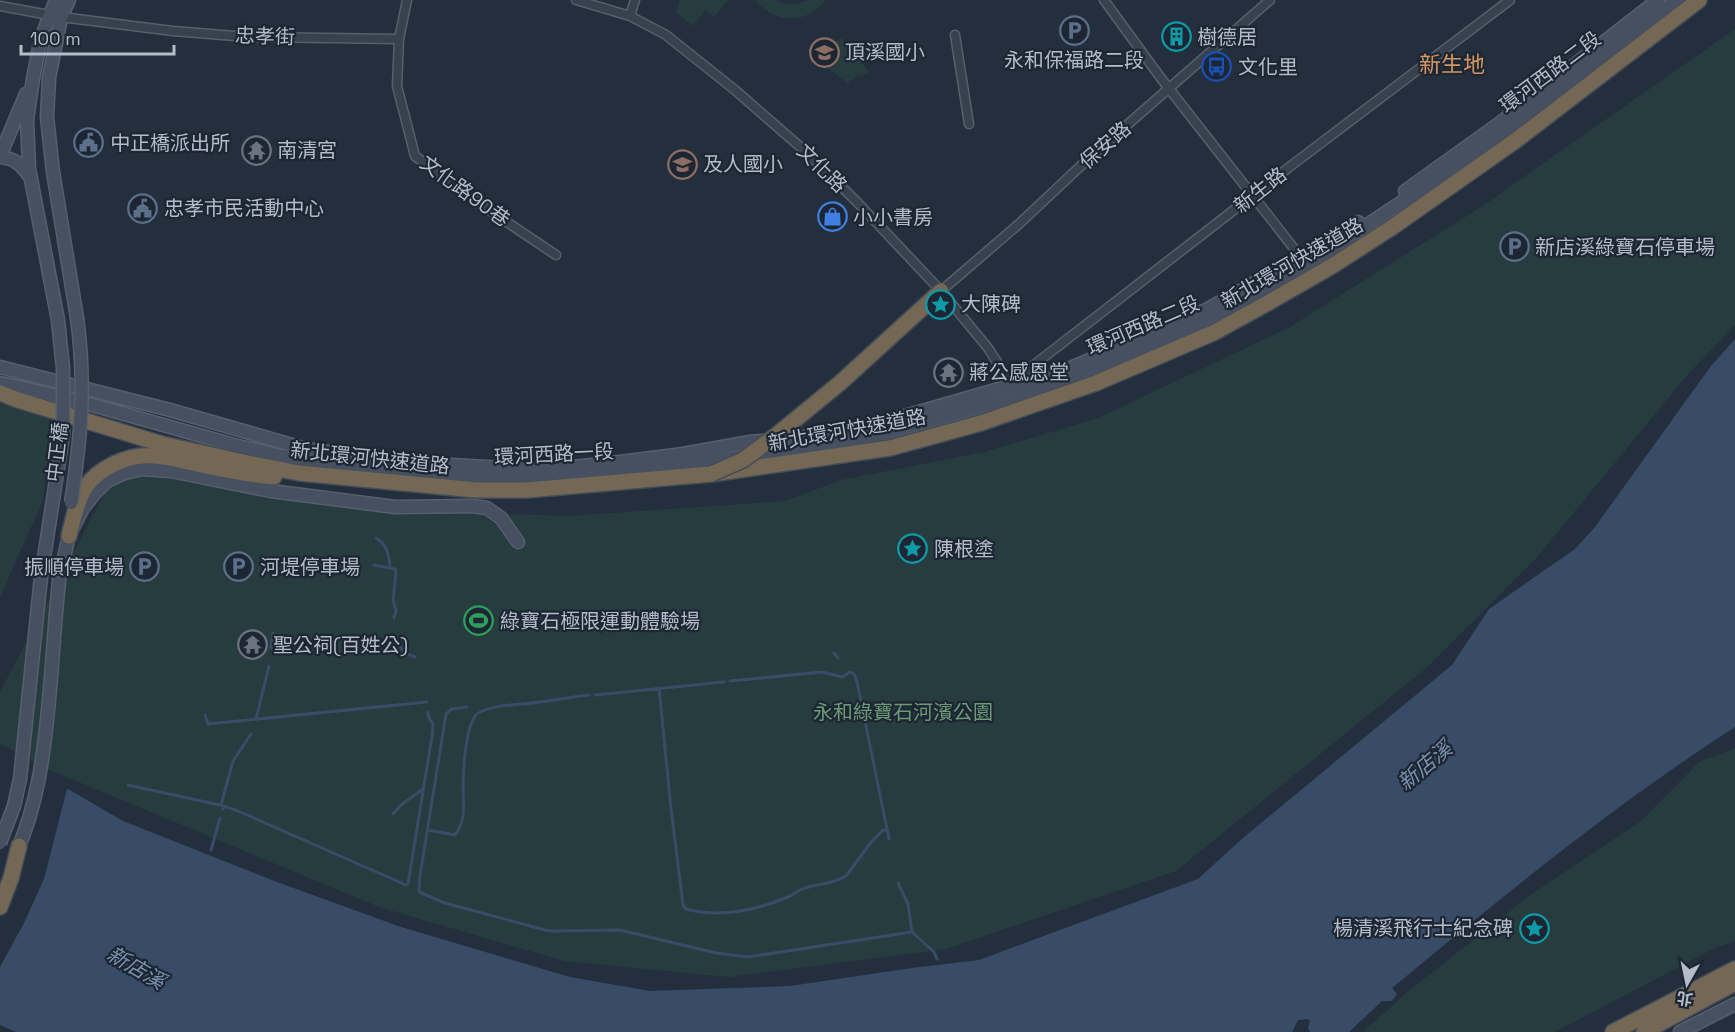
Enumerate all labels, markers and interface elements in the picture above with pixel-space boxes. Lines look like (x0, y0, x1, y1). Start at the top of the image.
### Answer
parking icon: 永和保福路二段 (1058, 14, 1090, 46)
scale bar (21, 18, 174, 56)
building icon: 樹德居 (1160, 21, 1192, 53)
street label: 忠孝街 (235, 22, 295, 50)
place label: 樹德居 (1197, 24, 1257, 50)
street label: 環河西路二段 (1494, 26, 1606, 118)
text: 100 m (30, 27, 81, 50)
school or university icon: 頂溪國小 (808, 36, 840, 68)
place label: 頂溪國小 (845, 39, 925, 65)
place label: 永和保福路二段 (1004, 47, 1144, 73)
district label: 新生地 (1419, 50, 1485, 78)
bus stop icon: 文化里 (1201, 51, 1233, 83)
place label: 文化里 (1238, 54, 1298, 80)
street label: 保安路 (1074, 116, 1136, 174)
public building icon: 中正橋派出所 (73, 127, 105, 159)
place label: 中正橋派出所 (110, 130, 230, 156)
temple icon: 南清宮 (240, 134, 272, 166)
place label: 南清宮 (277, 137, 337, 163)
street label: 文化路 (791, 138, 853, 198)
school or university icon: 及人國小 (666, 148, 698, 180)
street label: 文化路90巷 (415, 150, 515, 232)
place label: 及人國小 (703, 151, 783, 177)
street label: 新生路 (1228, 161, 1292, 219)
public building icon: 忠孝市民活動中心 (127, 192, 159, 224)
place label: 忠孝市民活動中心 (164, 195, 324, 221)
shop icon: 小小書房 (816, 201, 848, 233)
place label: 小小書房 (853, 204, 933, 230)
street label: 新北環河快速道路 (1216, 212, 1368, 314)
parking icon: 新店溪綠寶石停車場 (1498, 231, 1530, 263)
place label: 新店溪綠寶石停車場 (1535, 234, 1715, 260)
place icon: 大陳碑 (924, 288, 956, 320)
street label: 環河西路二段 (1083, 290, 1203, 360)
place label: 大陳碑 (961, 291, 1021, 317)
temple icon: 蔣公感恩堂 (932, 356, 964, 388)
place label: 蔣公感恩堂 (969, 359, 1069, 385)
street label: 新北環河快速道路 (766, 403, 928, 457)
street label: 中正橋 (40, 421, 74, 483)
street label: 新北環河快速道路 (289, 437, 451, 479)
street label: 環河西路一段 (493, 438, 615, 470)
place icon: 陳根塗 (897, 533, 929, 565)
place label: 陳根塗 (934, 536, 994, 562)
parking icon: 振順停車場 (129, 551, 161, 583)
parking icon: 河堤停車場 (223, 551, 255, 583)
place label: 振順停車場 (24, 554, 124, 580)
place label: 河堤停車場 (260, 554, 360, 580)
sports icon: 綠寶石極限運動體驗場 (463, 605, 495, 637)
place label: 綠寶石極限運動體驗場 (500, 608, 700, 634)
temple icon: 聖公祠(百姓公) (236, 629, 268, 661)
place label: 聖公祠(百姓公) (273, 632, 408, 658)
park label: 永和綠寶石河濱公園 (813, 699, 993, 725)
water label: 新店溪 (1392, 733, 1460, 796)
place icon: 楊清溪飛行士紀念碑 (1518, 912, 1550, 944)
place label: 楊清溪飛行士紀念碑 (1333, 915, 1513, 941)
water label: 新店溪 (102, 940, 173, 997)
north arrow (1657, 954, 1717, 1014)
text: 北 (1675, 987, 1694, 1010)

